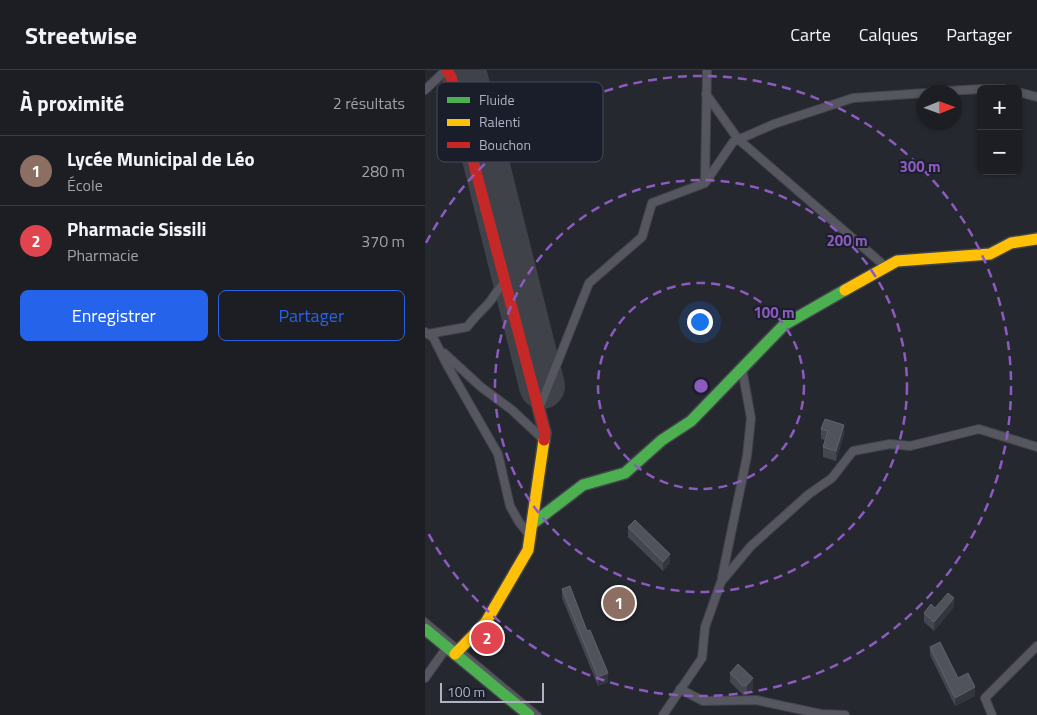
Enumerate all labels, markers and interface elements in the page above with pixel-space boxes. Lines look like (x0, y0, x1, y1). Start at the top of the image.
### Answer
text: Streetwise (25, 17, 137, 53)
text: Carte (790, 21, 831, 48)
text: Calques (859, 21, 918, 48)
text: Partager (946, 21, 1012, 48)
legend (437, 82, 603, 162)
north arrow (917, 85, 962, 130)
map controls (977, 85, 1022, 175)
button: + (977, 85, 1022, 130)
text: À proximité (20, 87, 124, 119)
text: Fluide (479, 89, 515, 110)
text: 2 résultats (333, 91, 405, 115)
text: Ralenti (479, 111, 520, 132)
button: − (977, 130, 1022, 175)
text: Bouchon (479, 134, 531, 155)
text: Lycée Municipal de Léo (67, 144, 255, 173)
text: 300 m (899, 155, 941, 178)
text: 1 (32, 159, 40, 183)
text: 280 m (361, 159, 405, 183)
text: École (67, 173, 103, 197)
text: Pharmacie Sissili (67, 214, 206, 243)
text: 2 (32, 229, 40, 253)
text: 370 m (361, 229, 405, 253)
text: 200 m (826, 229, 868, 252)
text: Pharmacie (67, 243, 139, 267)
button: Enregistrer (20, 290, 208, 341)
button: Partager (218, 290, 405, 341)
text: 100 m (753, 301, 795, 324)
your location (687, 309, 713, 335)
centre of rings (692, 377, 710, 395)
pin: 1 (603, 584, 635, 622)
pin: 2 (471, 619, 503, 657)
scale bar (440, 680, 544, 703)
text: 100 m (447, 681, 485, 702)

